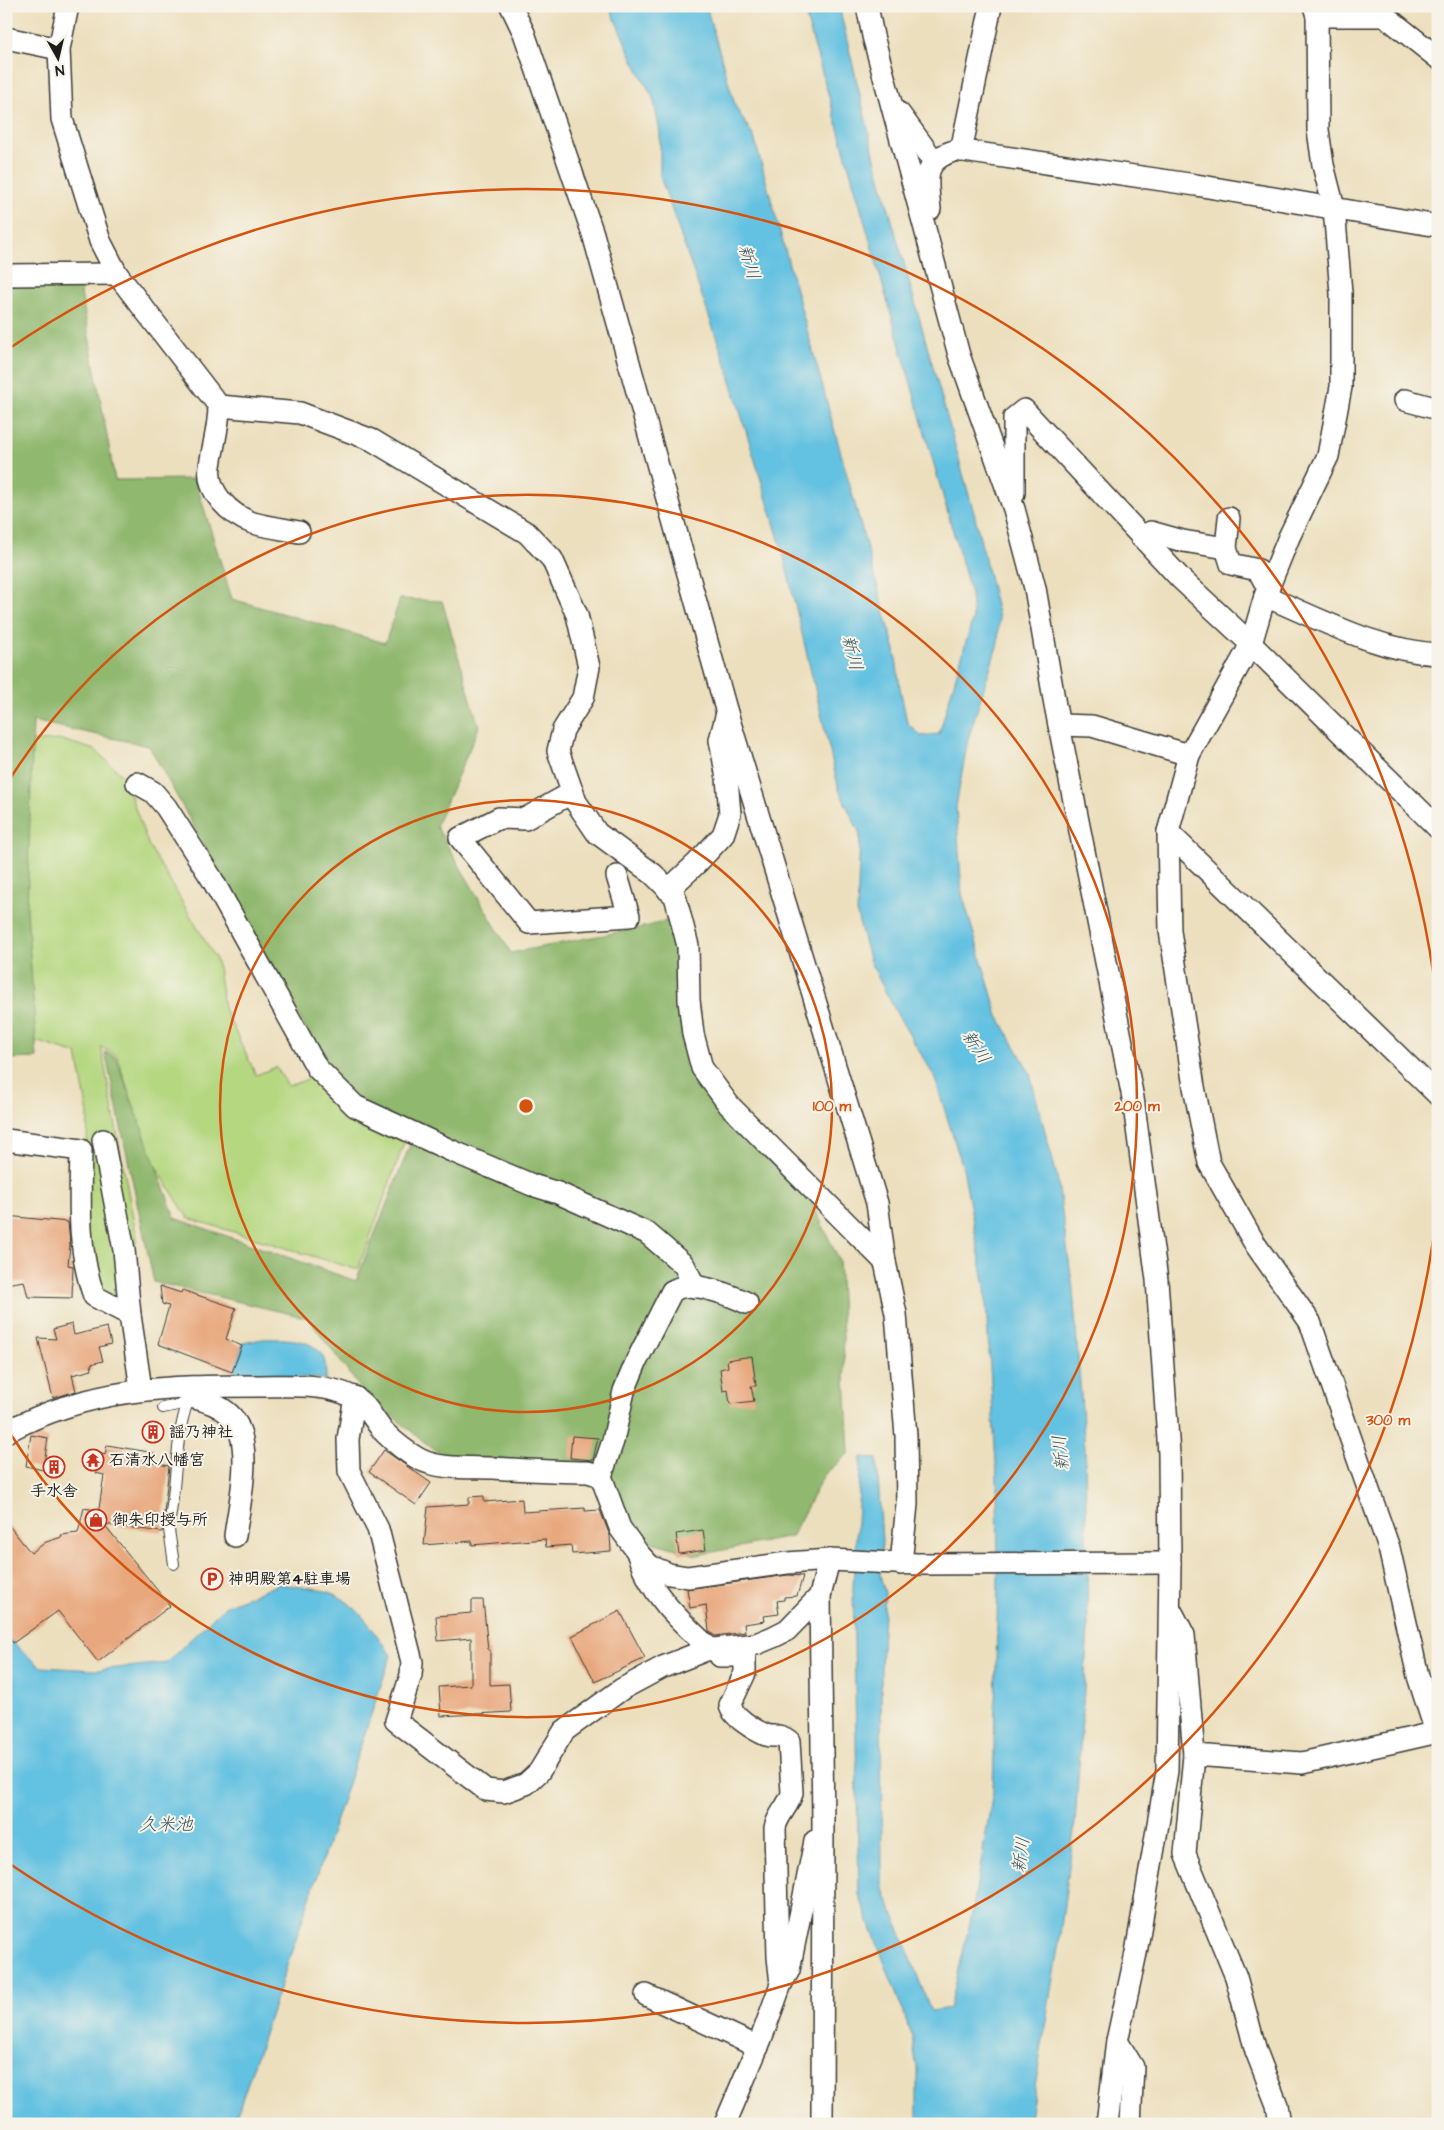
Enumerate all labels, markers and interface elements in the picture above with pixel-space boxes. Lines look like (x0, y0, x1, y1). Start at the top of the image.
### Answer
north arrow (32, 32, 82, 82)
text: N (54, 59, 65, 80)
water label: 新川 (732, 241, 766, 283)
water label: 新川 (836, 633, 868, 673)
water label: 新川 (956, 1025, 996, 1069)
text: 100 m (813, 1096, 852, 1117)
text: 200 m (1113, 1096, 1160, 1117)
centre of rings (517, 1097, 535, 1115)
text: 300 m (1365, 1410, 1410, 1431)
building icon: 謡乃神社 (141, 1420, 165, 1444)
place label: 謡乃神社 (169, 1421, 233, 1443)
water label: 新川 (1047, 1434, 1075, 1472)
temple icon: 石清水八幡宮 (81, 1448, 105, 1472)
place label: 石清水八幡宮 (109, 1449, 205, 1471)
building icon: 手水舎 (42, 1455, 66, 1479)
place label: 手水舎 (30, 1480, 78, 1502)
shop icon: 御朱印授与所 (84, 1508, 108, 1532)
place label: 御朱印授与所 (112, 1509, 208, 1531)
parking icon: 神明殿第4駐車場 (200, 1567, 224, 1591)
place label: 神明殿第4駐車場 (228, 1568, 351, 1590)
water label: 久米池 (139, 1812, 194, 1837)
water label: 新川 (1006, 1835, 1036, 1875)

